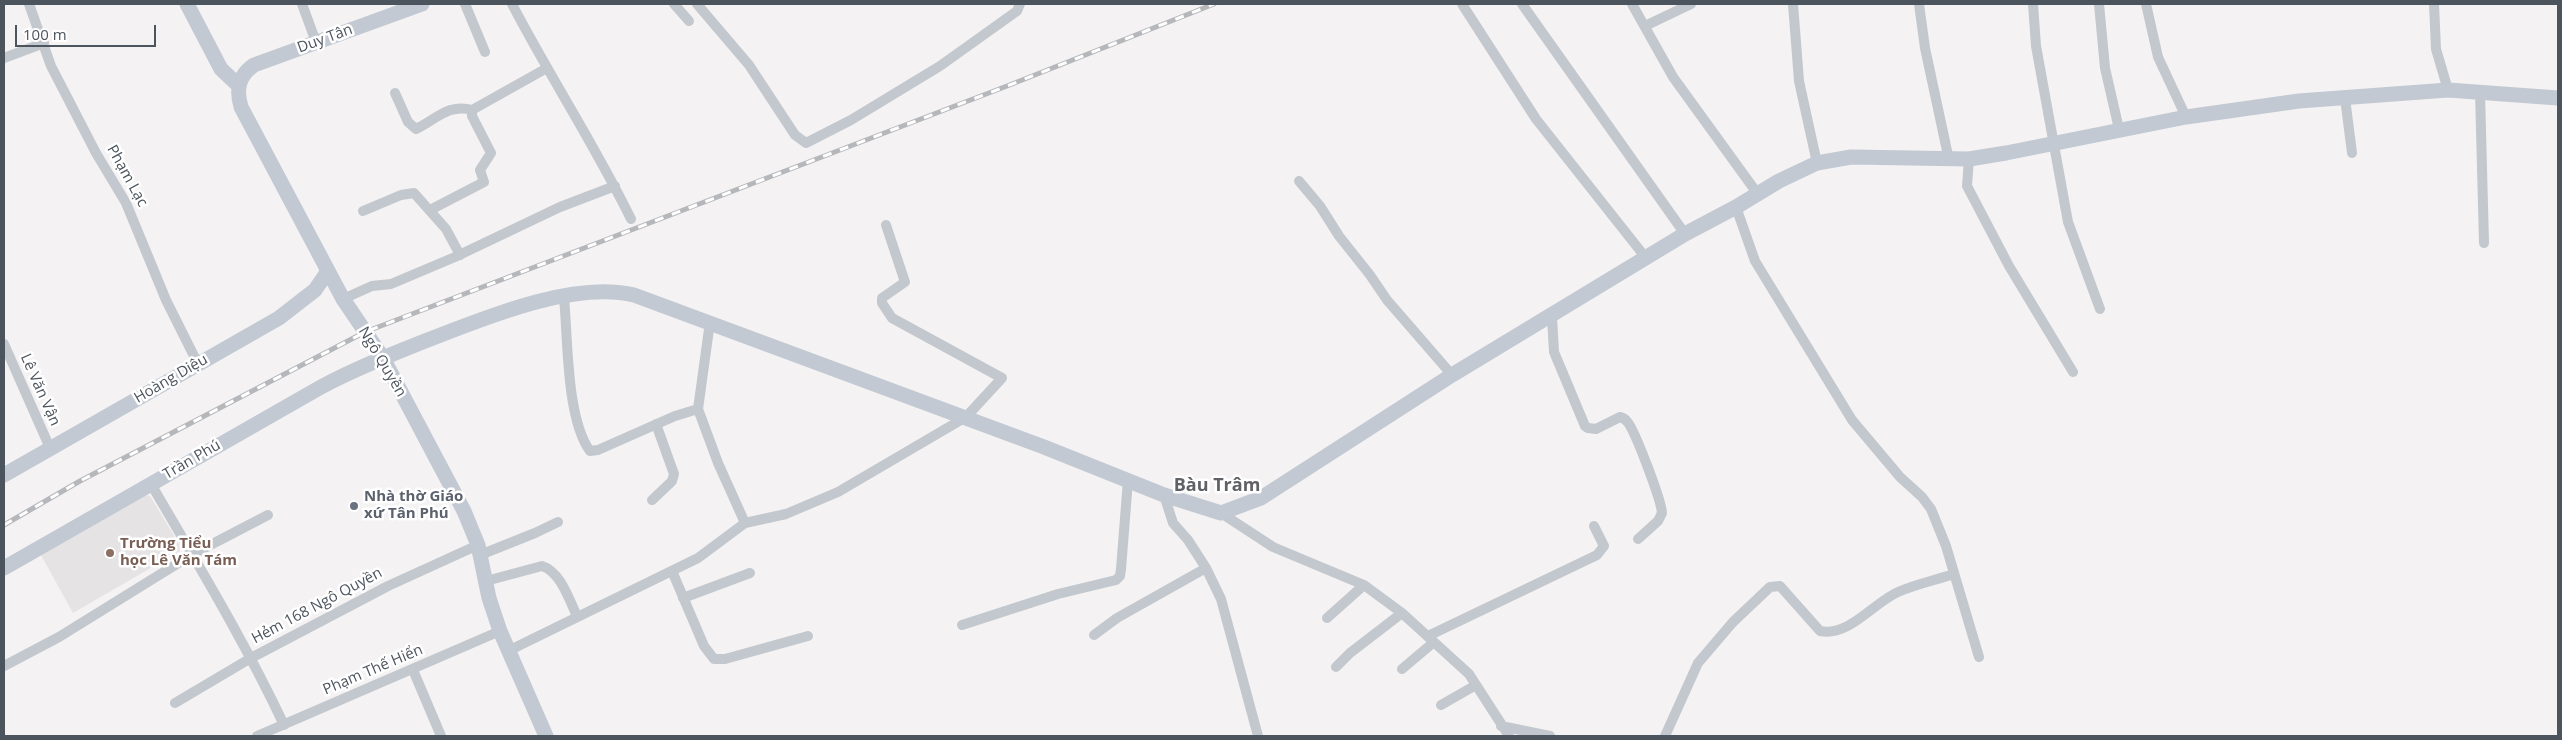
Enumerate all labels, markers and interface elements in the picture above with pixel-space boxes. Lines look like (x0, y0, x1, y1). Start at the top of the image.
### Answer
scale bar (18, 15, 159, 47)
street label: Duy Tân (295, 21, 355, 57)
text: 100 m (23, 24, 67, 44)
street label: Phạm Lạc (103, 142, 151, 210)
street label: Ngô Quyền (354, 324, 410, 400)
street label: Lê Văn Vận (16, 351, 64, 429)
street label: Hoàng Diệu (131, 351, 211, 407)
street label: Trần Phú (160, 436, 224, 484)
district label: Bàu Trâm (1174, 475, 1260, 497)
place label: Nhà thờ Giáo xứ Tân Phú (364, 488, 463, 523)
marker: Nhà thờ Giáo xứ Tân Phú (348, 500, 360, 512)
place label: Trường Tiểu học Lê Văn Tám (120, 535, 237, 570)
marker: Trường Tiểu học Lê Văn Tám (104, 547, 116, 559)
street label: Hẻm 168 Ngô Quyền (249, 564, 385, 648)
street label: Phạm Thế Hiển (320, 641, 426, 699)

